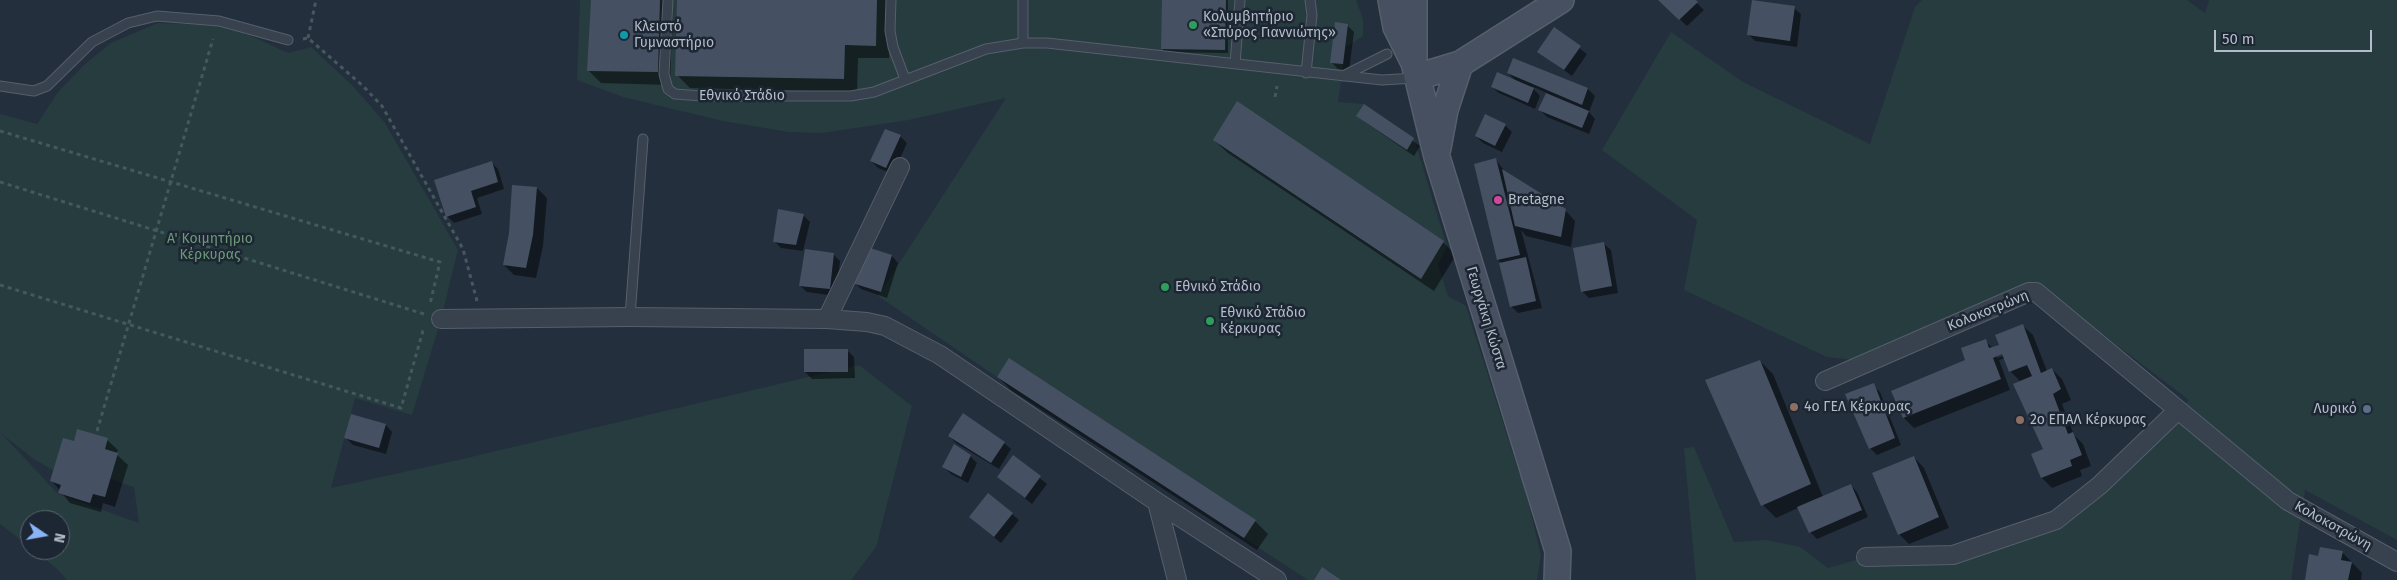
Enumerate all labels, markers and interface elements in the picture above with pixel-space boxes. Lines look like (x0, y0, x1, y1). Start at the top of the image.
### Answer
place label: Κολυμβητήριο «Σπύρος Γιαννιώτης» (1203, 9, 1336, 41)
place label: Κλειστό Γυμναστήριο (634, 19, 714, 52)
marker: Κολυμβητήριο «Σπύρος Γιαννιώτης» (1187, 19, 1199, 31)
scale bar (2217, 20, 2374, 52)
marker: Κλειστό Γυμναστήριο (618, 29, 630, 41)
text: 50 m (2222, 30, 2255, 48)
street label: Εθνικό Στάδιο (699, 88, 785, 104)
place label: Bretagne (1508, 192, 1565, 208)
marker: Bretagne (1492, 194, 1504, 206)
park label: Α' Κοιμητήριο Κέρκυρας (167, 231, 253, 264)
street label: Γεωργάκη Κώστα (1462, 264, 1510, 372)
place label: Εθνικό Στάδιο (1175, 279, 1261, 295)
marker: Εθνικό Στάδιο (1159, 281, 1171, 293)
street label: Κολοκοτρώνη (1945, 287, 2031, 335)
place label: Εθνικό Στάδιο Κέρκυρας (1220, 305, 1306, 338)
marker: Εθνικό Στάδιο Κέρκυρας (1204, 315, 1216, 327)
place label: 4ο ΓΕΛ Κέρκυρας (1804, 399, 1911, 415)
marker: 4ο ΓΕΛ Κέρκυρας (1788, 401, 1800, 413)
place label: Λυρικό (2313, 401, 2357, 417)
marker: Λυρικό (2361, 403, 2373, 415)
place label: 2ο ΕΠΑΛ Κέρκυρας (2030, 412, 2146, 428)
marker: 2ο ΕΠΑΛ Κέρκυρας (2014, 414, 2026, 426)
street label: Κολοκοτρώνη (2291, 498, 2375, 554)
north arrow (20, 510, 70, 560)
text: N (50, 532, 68, 544)

